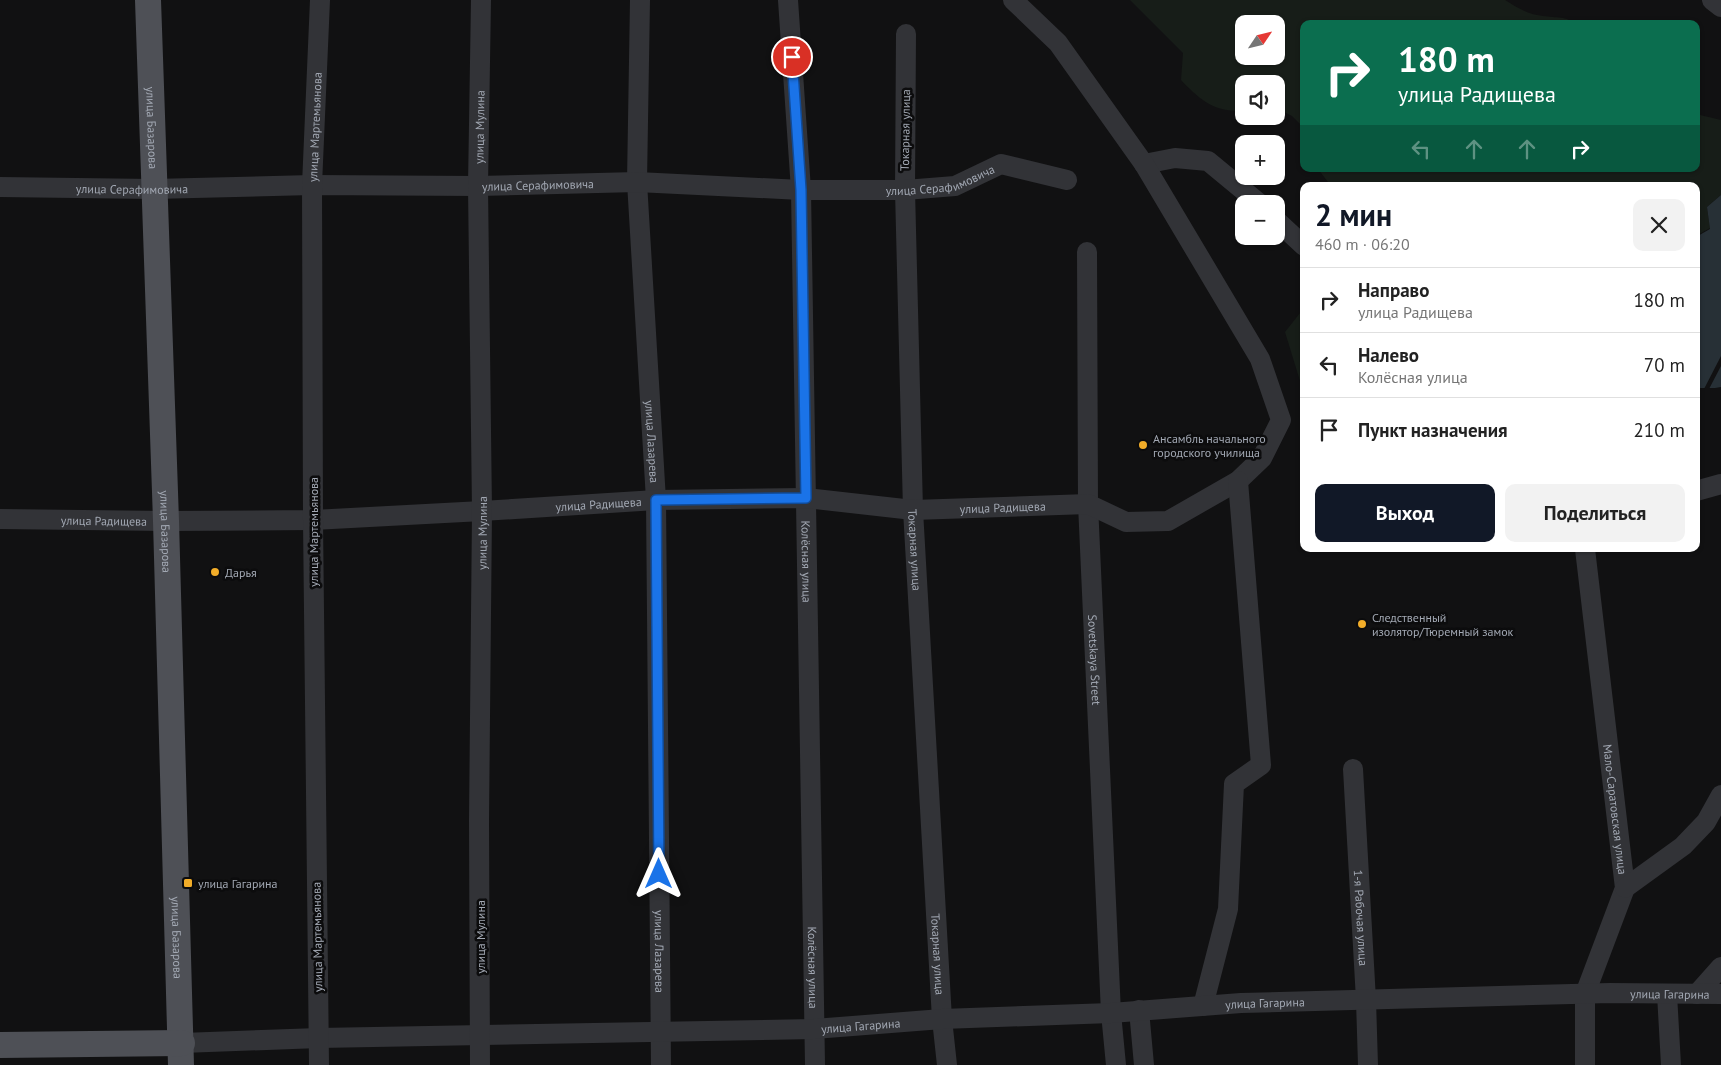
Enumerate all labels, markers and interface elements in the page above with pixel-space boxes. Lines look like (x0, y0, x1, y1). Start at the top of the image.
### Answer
north arrow (1235, 15, 1285, 65)
map controls (1235, 15, 1285, 245)
pin (771, 36, 813, 78)
text: 180 m (1398, 36, 1495, 82)
icon: right (1315, 40, 1380, 105)
icon: arrive (778, 43, 806, 71)
street label: улица Мартемьянова (305, 72, 324, 182)
button: sound (1235, 75, 1285, 125)
text: улица Радищева (1398, 80, 1556, 108)
street label: улица Базарова (143, 86, 161, 169)
street label: Токарная улица (897, 89, 913, 171)
street label: улица Мулина (471, 90, 487, 164)
button: + (1235, 135, 1285, 185)
icon: left (1407, 135, 1435, 163)
icon: ahead (1460, 135, 1488, 163)
icon: ahead (1513, 135, 1541, 163)
icon: right (1566, 135, 1594, 163)
street label: улица Серафимовича (886, 161, 997, 198)
street label: улица Серафимовича (482, 176, 594, 193)
street label: улица Серафимовича (76, 180, 188, 197)
button: − (1235, 195, 1285, 245)
text: 2 мин (1315, 195, 1392, 234)
button: close (1633, 199, 1685, 251)
text: 460 m · 06:20 (1315, 234, 1410, 254)
text: Направо (1358, 278, 1429, 302)
icon: right (1315, 286, 1343, 314)
text: 180 m (1633, 288, 1685, 312)
text: улица Радищева (1358, 302, 1473, 322)
text: Налево (1358, 343, 1419, 367)
icon: left (1315, 351, 1343, 379)
text: 70 m (1644, 353, 1685, 377)
text: Колёсная улица (1358, 367, 1468, 387)
street label: улица Лазарева (643, 400, 662, 483)
icon: arrive (1315, 416, 1343, 444)
text: Пункт назначения (1358, 418, 1508, 442)
text: 210 m (1633, 418, 1685, 442)
place label: Ансамбль начального городского училища (1153, 431, 1266, 460)
marker: Ансамбль начального городского училища (1137, 439, 1149, 451)
street label: улица Мартемьянова (306, 477, 321, 587)
button: Выход (1315, 484, 1495, 542)
button: Поделиться (1505, 484, 1685, 542)
street label: улица Базарова (157, 490, 175, 573)
street label: улица Радищева (555, 493, 642, 514)
street label: улица Мулина (474, 496, 490, 570)
street label: улица Радищева (959, 498, 1046, 516)
street label: Токарная улица (905, 509, 925, 591)
street label: улица Радищева (61, 512, 147, 528)
street label: Колёсная улица (799, 520, 815, 603)
place label: Дарья (225, 565, 257, 580)
marker: Дарья (209, 566, 221, 578)
place label: Следственный изолятор/Тюремный замок (1372, 610, 1514, 639)
street label: Sovetskaya Street (1086, 614, 1105, 706)
marker: Следственный изолятор/Тюремный замок (1356, 618, 1368, 630)
street label: Мало-Саратовская улица (1601, 743, 1631, 875)
position arrow (632, 847, 684, 899)
street label: 1-я Рабочая улица (1351, 869, 1372, 966)
place label: улица Гагарина (198, 876, 278, 891)
marker: улица Гагарина (182, 877, 194, 889)
street label: улица Мартемьянова (309, 882, 325, 992)
street label: улица Базарова (169, 896, 186, 979)
street label: улица Мулина (473, 900, 488, 974)
street label: улица Лазарева (652, 910, 668, 993)
street label: Токарная улица (928, 913, 948, 995)
street label: Колёсная улица (805, 926, 822, 1009)
street label: улица Гагарина (1630, 986, 1710, 1001)
street label: улица Гагарина (1225, 994, 1305, 1012)
street label: улица Гагарина (820, 1015, 901, 1036)

